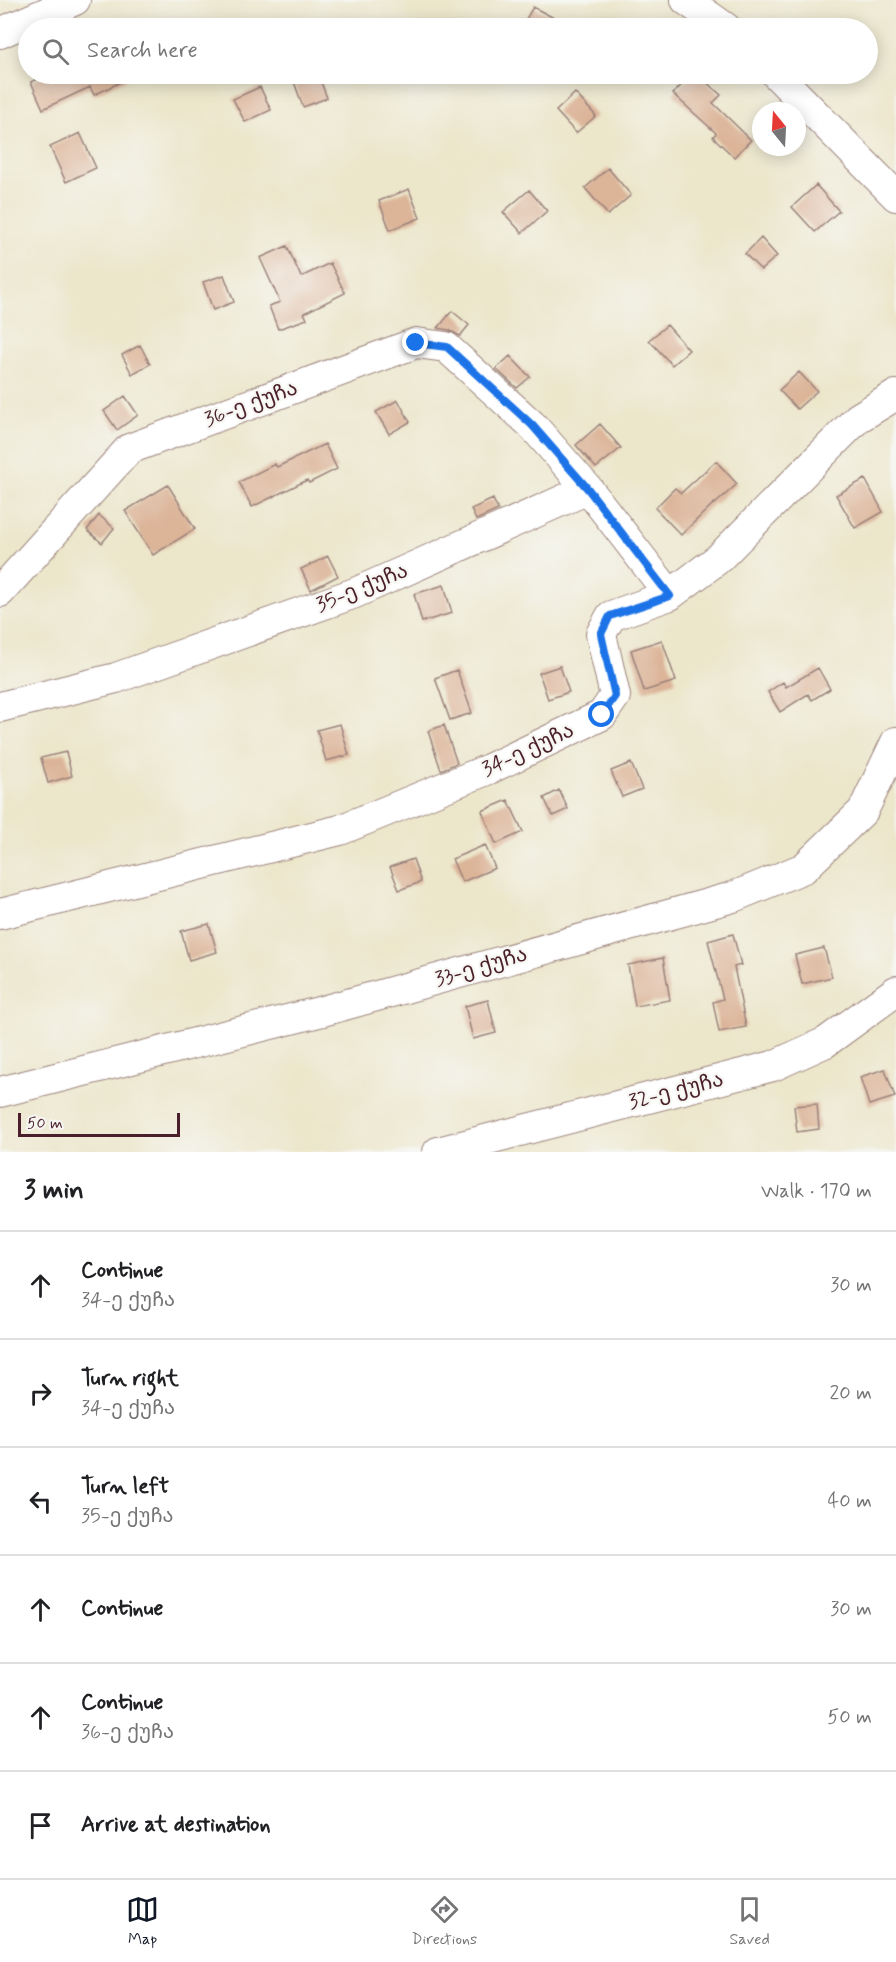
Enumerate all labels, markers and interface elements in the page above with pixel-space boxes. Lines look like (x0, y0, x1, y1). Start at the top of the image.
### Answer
search box (18, 18, 878, 84)
icon: search (39, 35, 72, 68)
text: Search here (87, 37, 198, 65)
north arrow (752, 102, 806, 156)
route end (402, 329, 428, 355)
street label: 36-ე ქუჩა (200, 374, 302, 434)
street label: 35-ე ქუჩა (312, 557, 412, 619)
route start (588, 701, 614, 727)
street label: 34-ე ქუჩა (477, 716, 579, 784)
street label: 33-ე ქუჩა (432, 940, 530, 994)
street label: 32-ე ქუჩა (626, 1066, 726, 1116)
scale bar (18, 1110, 180, 1138)
text: 50 m (27, 1113, 63, 1134)
text: 3 min (24, 1174, 84, 1208)
text: Walk · 170 m (761, 1178, 872, 1205)
text: Continue (81, 1257, 163, 1285)
icon: ahead (24, 1269, 57, 1302)
text: 30 m (830, 1272, 872, 1299)
text: 34-ე ქუჩა (81, 1287, 175, 1314)
text: Turn right (81, 1365, 179, 1393)
icon: right (24, 1377, 57, 1410)
text: 20 m (829, 1380, 872, 1407)
text: 34-ე ქუჩა (81, 1395, 175, 1422)
text: Turn left (81, 1473, 169, 1501)
icon: left (24, 1485, 57, 1518)
text: 40 m (828, 1488, 872, 1515)
text: 35-ე ქუჩა (81, 1503, 174, 1530)
icon: ahead (24, 1593, 57, 1626)
text: Continue (81, 1595, 163, 1623)
text: 30 m (830, 1596, 872, 1623)
text: Continue (81, 1689, 163, 1717)
icon: ahead (24, 1701, 57, 1734)
text: 50 m (827, 1704, 872, 1731)
text: 36-ე ქუჩა (81, 1719, 174, 1746)
icon: arrive (24, 1809, 57, 1842)
text: Arrive at destination (81, 1811, 271, 1839)
tab: Map (126, 1893, 159, 1950)
tab: Directions (411, 1893, 477, 1950)
tab: Saved (729, 1893, 770, 1950)

